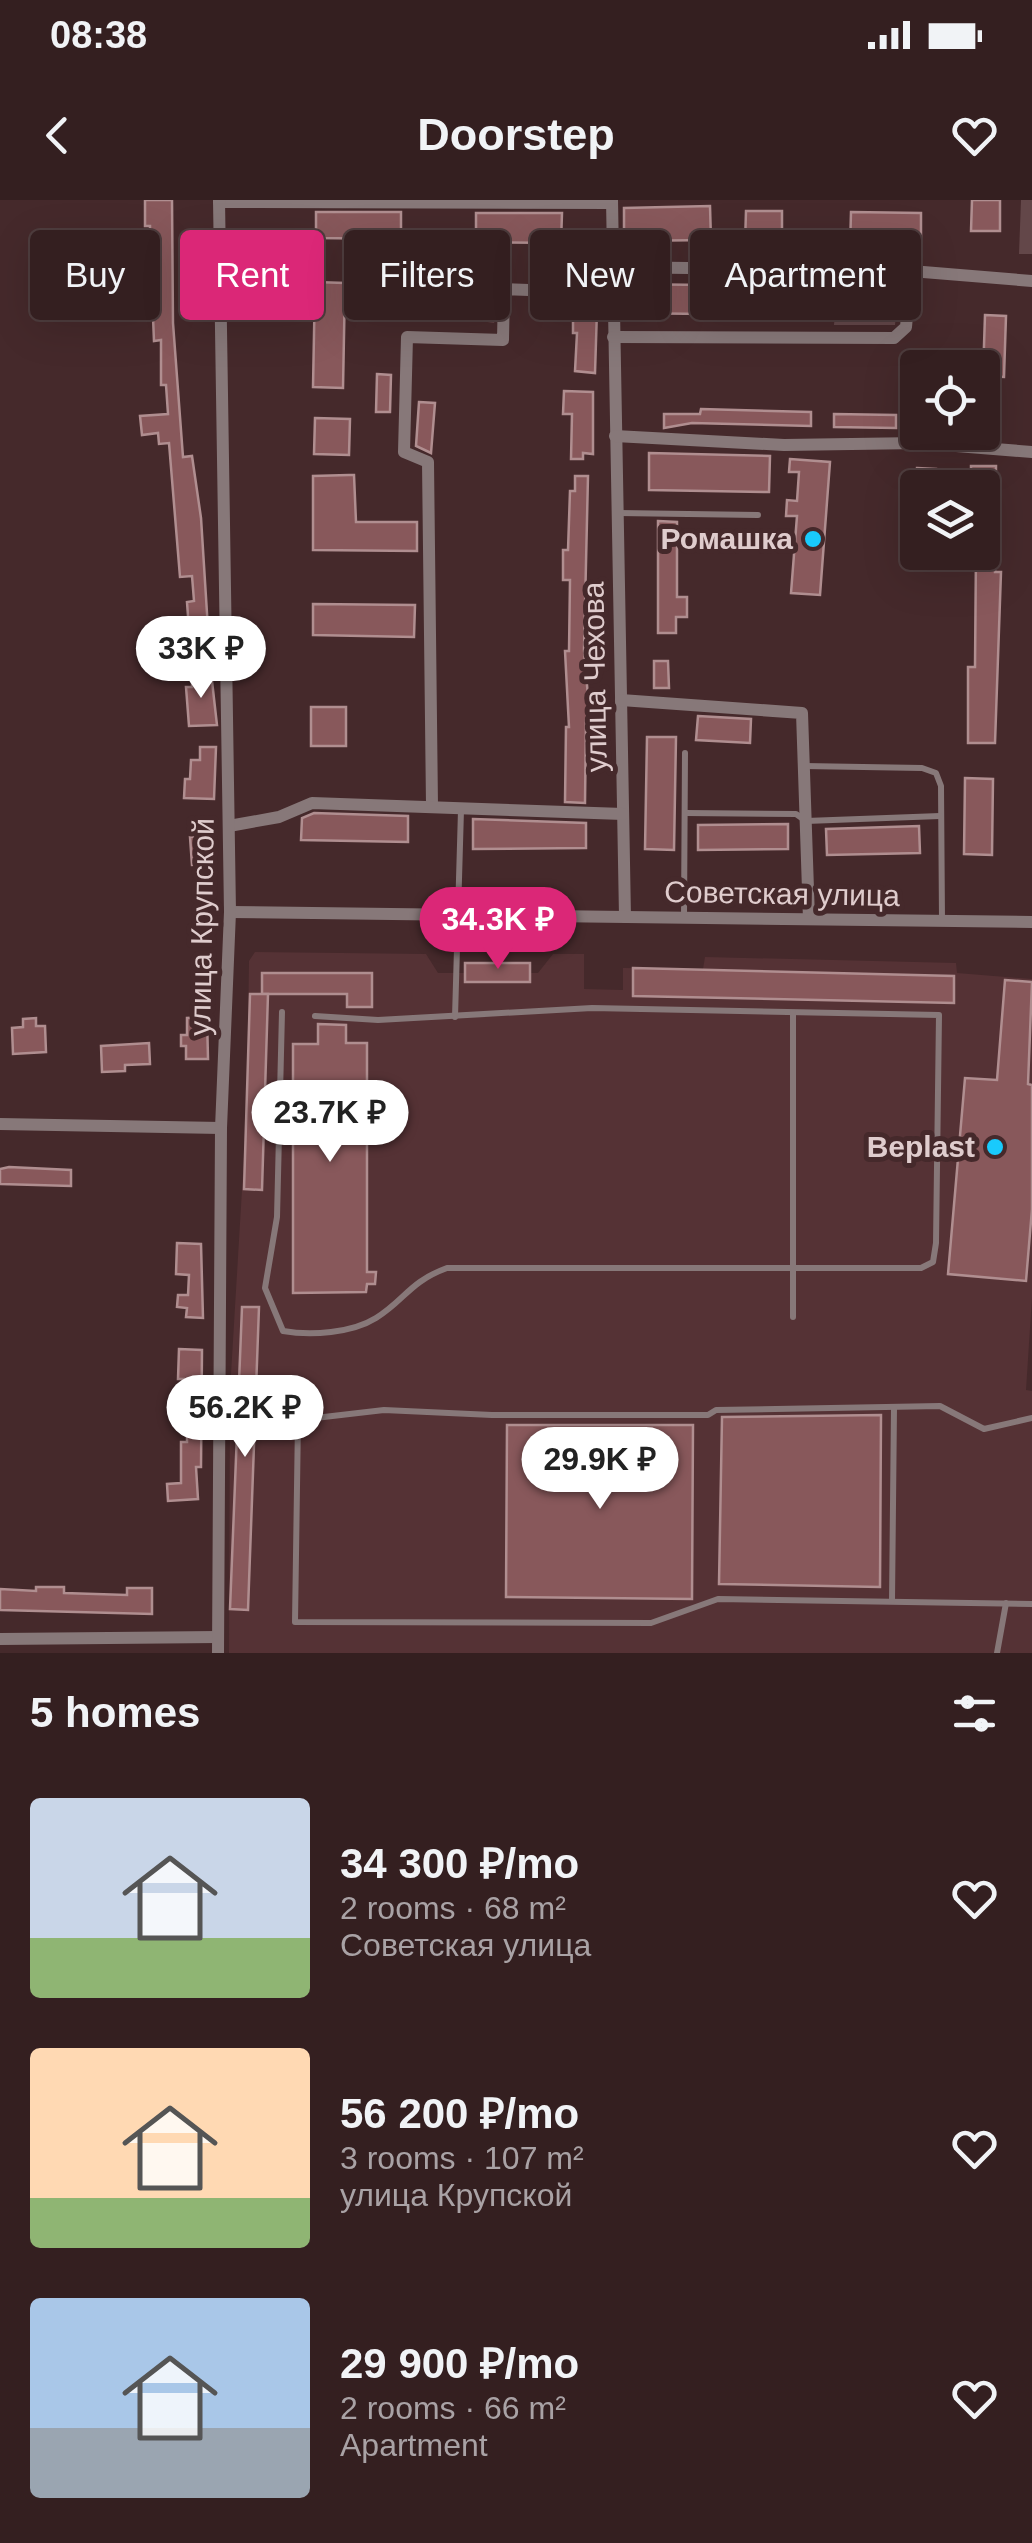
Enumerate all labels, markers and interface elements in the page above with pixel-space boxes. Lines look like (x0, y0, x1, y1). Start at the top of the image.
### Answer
text: 08:38 (50, 14, 147, 56)
icon: back (30, 108, 85, 163)
icon: heart (947, 108, 1002, 163)
text: Doorstep (417, 109, 615, 160)
chip: Buy (30, 230, 160, 320)
chip: Rent (180, 230, 324, 320)
chip: Filters (344, 230, 510, 320)
chip: New (530, 230, 670, 320)
chip: Apartment (690, 230, 921, 320)
map controls (900, 350, 1000, 570)
button: locate (900, 350, 1000, 450)
button: layers (900, 470, 1000, 570)
place label: Ромашка (661, 522, 793, 555)
marker: Ромашка (802, 528, 824, 550)
street label: улица Чехова (576, 581, 613, 773)
pin: 33K ₽ (131, 616, 271, 701)
text: 33K ₽ (158, 630, 244, 666)
street label: улица Крупской (183, 818, 220, 1036)
street label: Советская улица (664, 875, 900, 912)
pin: 34.3K ₽ (406, 887, 590, 972)
text: 34.3K ₽ (442, 901, 554, 937)
pin: 23.7K ₽ (238, 1080, 422, 1165)
text: 23.7K ₽ (274, 1094, 386, 1130)
place label: Beplast (867, 1130, 975, 1163)
marker: Beplast (984, 1136, 1006, 1158)
pin: 56.2K ₽ (153, 1375, 337, 1460)
text: 56.2K ₽ (189, 1389, 301, 1425)
pin: 29.9K ₽ (508, 1427, 692, 1512)
text: 29.9K ₽ (544, 1441, 656, 1477)
icon: filters (947, 1686, 1002, 1741)
text: 5 homes (30, 1689, 200, 1736)
icon: home (110, 1838, 230, 1958)
text: 34 300 ₽/mo (340, 1840, 579, 1887)
icon: heart (947, 1871, 1002, 1926)
text: 2 rooms · 68 m² (340, 1890, 566, 1926)
text: Советская улица (340, 1927, 591, 1963)
icon: home (110, 2088, 230, 2208)
text: 56 200 ₽/mo (340, 2090, 579, 2137)
icon: heart (947, 2121, 1002, 2176)
text: 3 rooms · 107 m² (340, 2140, 584, 2176)
text: улица Крупской (340, 2177, 572, 2213)
icon: home (110, 2338, 230, 2458)
text: 29 900 ₽/mo (340, 2340, 579, 2387)
icon: heart (947, 2371, 1002, 2426)
text: 2 rooms · 66 m² (340, 2390, 566, 2426)
text: Apartment (340, 2427, 488, 2463)

